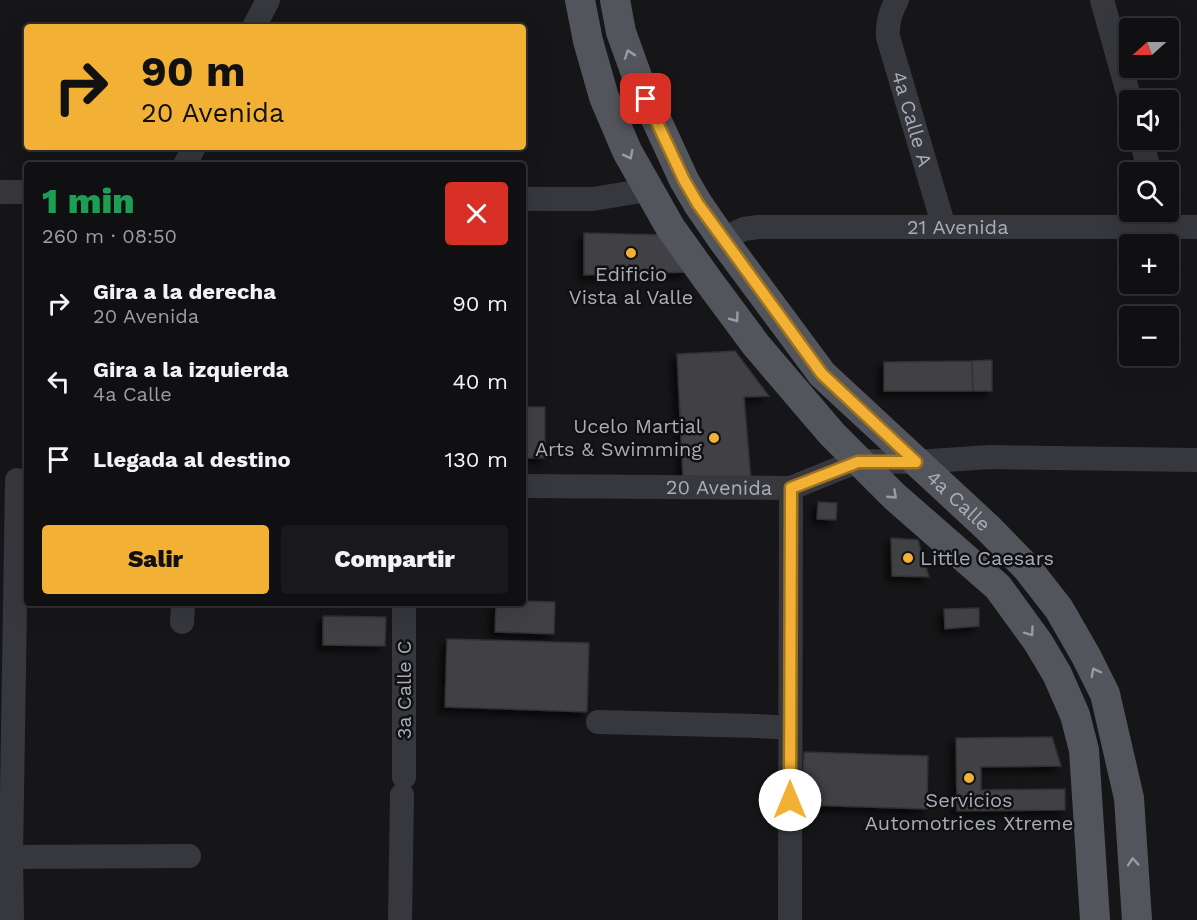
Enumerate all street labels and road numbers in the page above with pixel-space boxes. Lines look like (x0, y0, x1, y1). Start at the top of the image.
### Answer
street label: 4a Calle A (887, 68, 937, 169)
street label: 21 Avenida (907, 215, 1008, 239)
street label: 4a Calle (921, 465, 996, 536)
street label: 20 Avenida (666, 475, 772, 500)
street label: 3a Calle C (392, 641, 416, 739)

